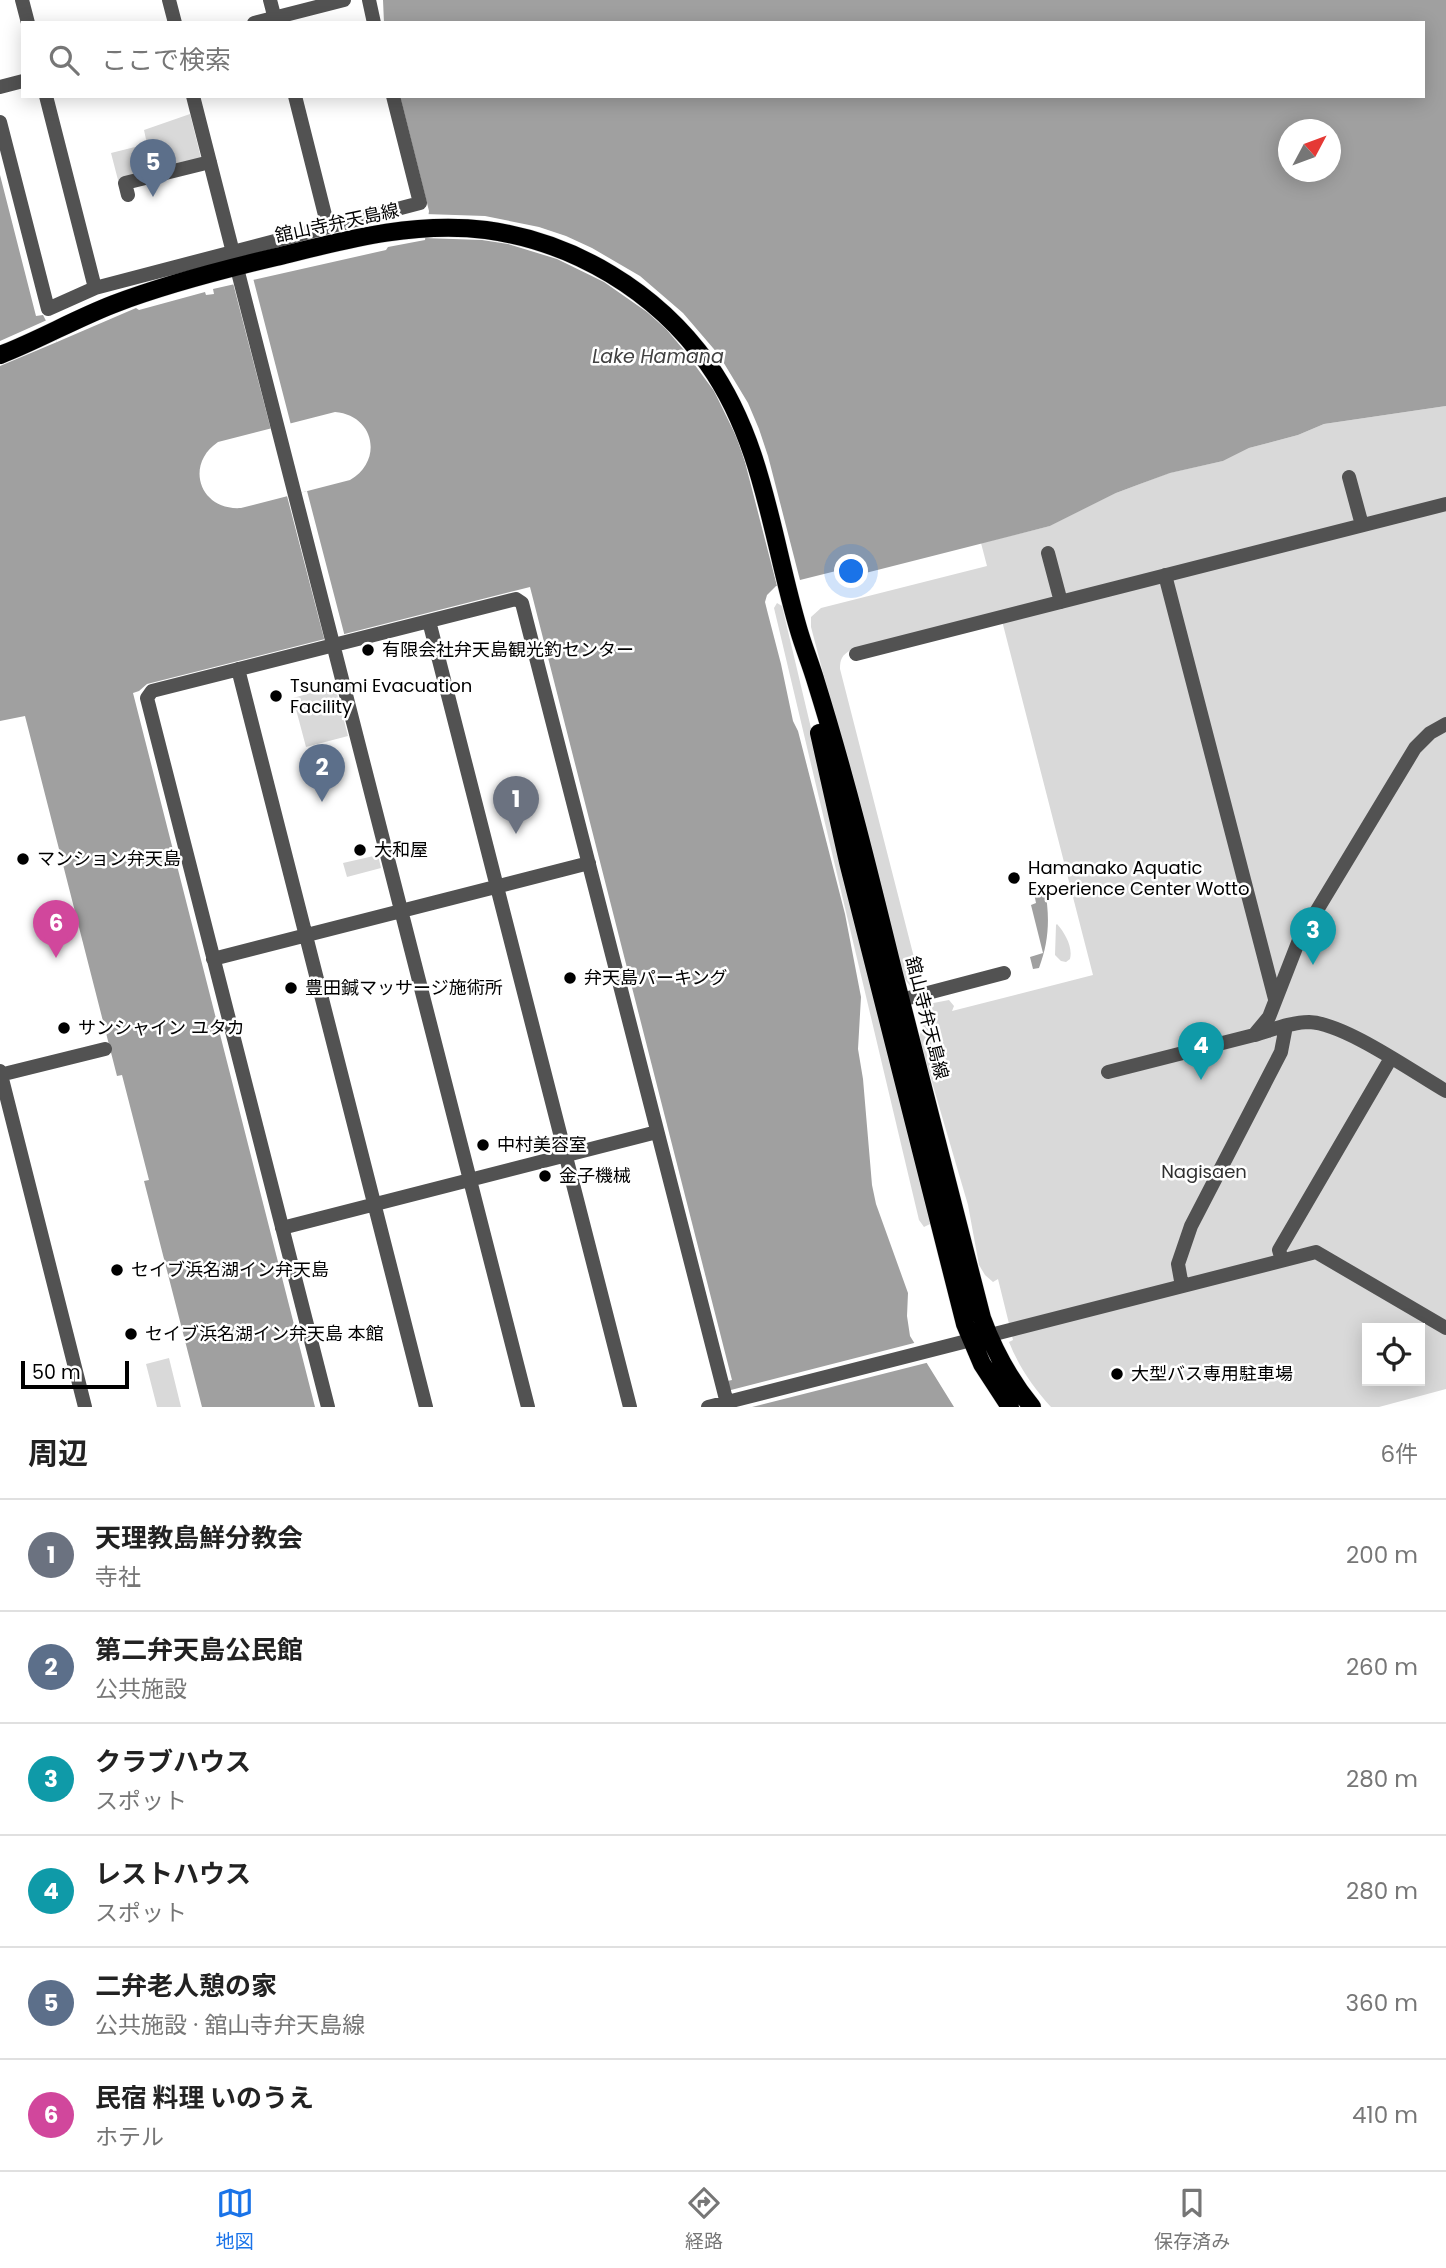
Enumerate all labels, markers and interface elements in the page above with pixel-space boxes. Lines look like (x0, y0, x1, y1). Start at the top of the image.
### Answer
search box (21, 21, 1425, 98)
icon: search (45, 41, 83, 79)
text: ここで検索 (101, 42, 231, 78)
north arrow (1278, 119, 1341, 182)
pin: 5 (130, 139, 176, 197)
street label: 舘山寺弁天島線 (273, 197, 401, 248)
water label: Lake Hamana (592, 343, 724, 370)
your location (834, 554, 868, 588)
place label: 有限会社弁天島観光釣センター (382, 637, 634, 662)
marker: 有限会社弁天島観光釣センター (360, 642, 376, 658)
place label: Tsunami Evacuation Facility (290, 673, 472, 719)
marker: Tsunami Evacuation Facility (268, 688, 284, 704)
pin: 2 (299, 744, 345, 802)
pin: 1 (493, 776, 539, 834)
place label: 大和屋 (374, 837, 428, 862)
marker: 大和屋 (352, 842, 368, 858)
place label: マンション弁天島 (37, 846, 181, 871)
marker: マンション弁天島 (15, 851, 31, 867)
place label: Hamanako Aquatic Experience Center Wotto (1028, 855, 1249, 901)
marker: Hamanako Aquatic Experience Center Wotto (1006, 870, 1022, 886)
pin: 6 (33, 900, 79, 958)
pin: 3 (1290, 907, 1336, 965)
street label: 舘山寺弁天島線 (900, 954, 955, 1082)
place label: 弁天島パーキング (584, 965, 727, 990)
marker: 弁天島パーキング (562, 970, 578, 986)
place label: 豊田鍼マッサージ施術所 (305, 975, 503, 1000)
marker: 豊田鍼マッサージ施術所 (283, 980, 299, 996)
place label: サンシャイン ユタカ (78, 1015, 245, 1040)
marker: サンシャイン ユタカ (56, 1020, 72, 1036)
pin: 4 (1178, 1022, 1224, 1080)
place label: 中村美容室 (497, 1132, 587, 1157)
marker: 中村美容室 (475, 1137, 491, 1153)
park label: Nagisaen (1161, 1159, 1247, 1184)
place label: 金子機械 (559, 1163, 631, 1188)
marker: 金子機械 (537, 1168, 553, 1184)
place label: セイブ浜名湖イン弁天島 (131, 1257, 329, 1282)
marker: セイブ浜名湖イン弁天島 (109, 1262, 125, 1278)
place label: セイブ浜名湖イン弁天島 本館 (145, 1321, 384, 1346)
map controls (1362, 1323, 1425, 1386)
button: locate (1362, 1323, 1425, 1386)
marker: セイブ浜名湖イン弁天島 本館 (123, 1326, 139, 1342)
scale bar (21, 1358, 130, 1390)
text: 50 m (32, 1359, 81, 1386)
place label: 大型バス専用駐車場 (1131, 1361, 1293, 1386)
marker: 大型バス専用駐車場 (1109, 1366, 1125, 1382)
text: 周辺 (28, 1432, 88, 1475)
text: 6件 (1380, 1438, 1418, 1470)
text: 天理教島鮮分教会 (95, 1520, 303, 1556)
text: 1 (47, 1539, 55, 1571)
text: 200 m (1346, 1539, 1418, 1571)
text: 寺社 (95, 1561, 141, 1593)
text: 第二弁天島公民館 (95, 1632, 303, 1668)
text: 2 (44, 1651, 58, 1683)
text: 260 m (1346, 1651, 1418, 1683)
text: 公共施設 (95, 1673, 187, 1705)
text: クラブハウス (95, 1744, 251, 1780)
text: 3 (44, 1763, 58, 1795)
text: 280 m (1346, 1763, 1418, 1795)
text: スポット (95, 1785, 187, 1817)
text: レストハウス (95, 1856, 251, 1892)
text: 4 (43, 1875, 59, 1907)
text: 280 m (1346, 1875, 1418, 1907)
text: スポット (95, 1897, 187, 1929)
text: 二弁老人憩の家 (95, 1968, 277, 2004)
text: 5 (44, 1987, 58, 2019)
text: 360 m (1346, 1987, 1418, 2019)
text: 公共施設 · 舘山寺弁天島線 (95, 2009, 365, 2041)
text: 民宿 料理 いのうえ (95, 2080, 314, 2116)
text: 6 (44, 2099, 58, 2131)
text: 410 m (1352, 2099, 1418, 2131)
text: ホテル (95, 2121, 164, 2153)
tab: 地図 (216, 2184, 254, 2256)
tab: 経路 (685, 2184, 723, 2256)
tab: 保存済み (1154, 2184, 1230, 2256)

